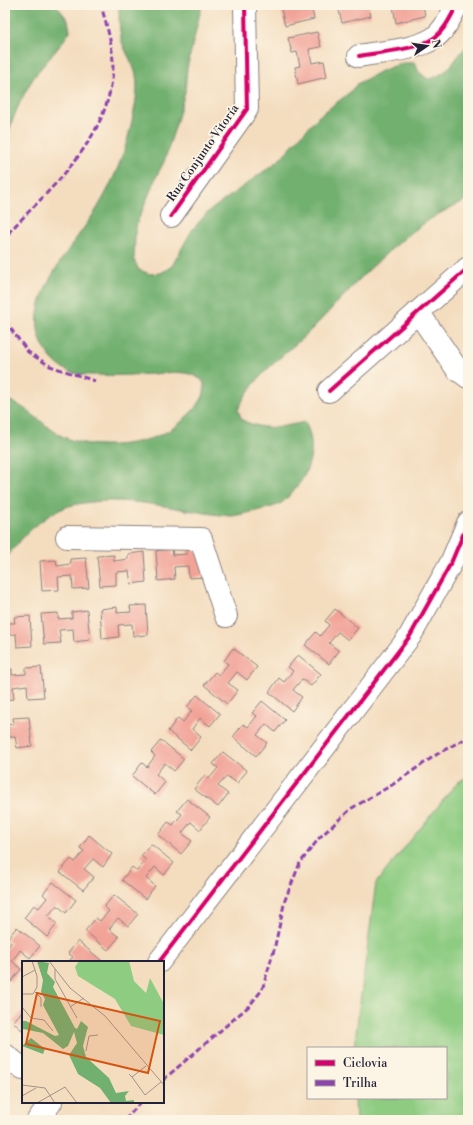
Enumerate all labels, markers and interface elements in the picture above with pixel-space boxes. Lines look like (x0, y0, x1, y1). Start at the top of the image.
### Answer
north arrow (407, 26, 447, 66)
text: N (428, 38, 444, 50)
street label: Rua Conjunto Vitoría (164, 101, 243, 204)
inset map (22, 961, 164, 1103)
legend (307, 1047, 447, 1099)
text: Ciclovia (343, 1056, 388, 1071)
text: Trilha (343, 1076, 378, 1091)

